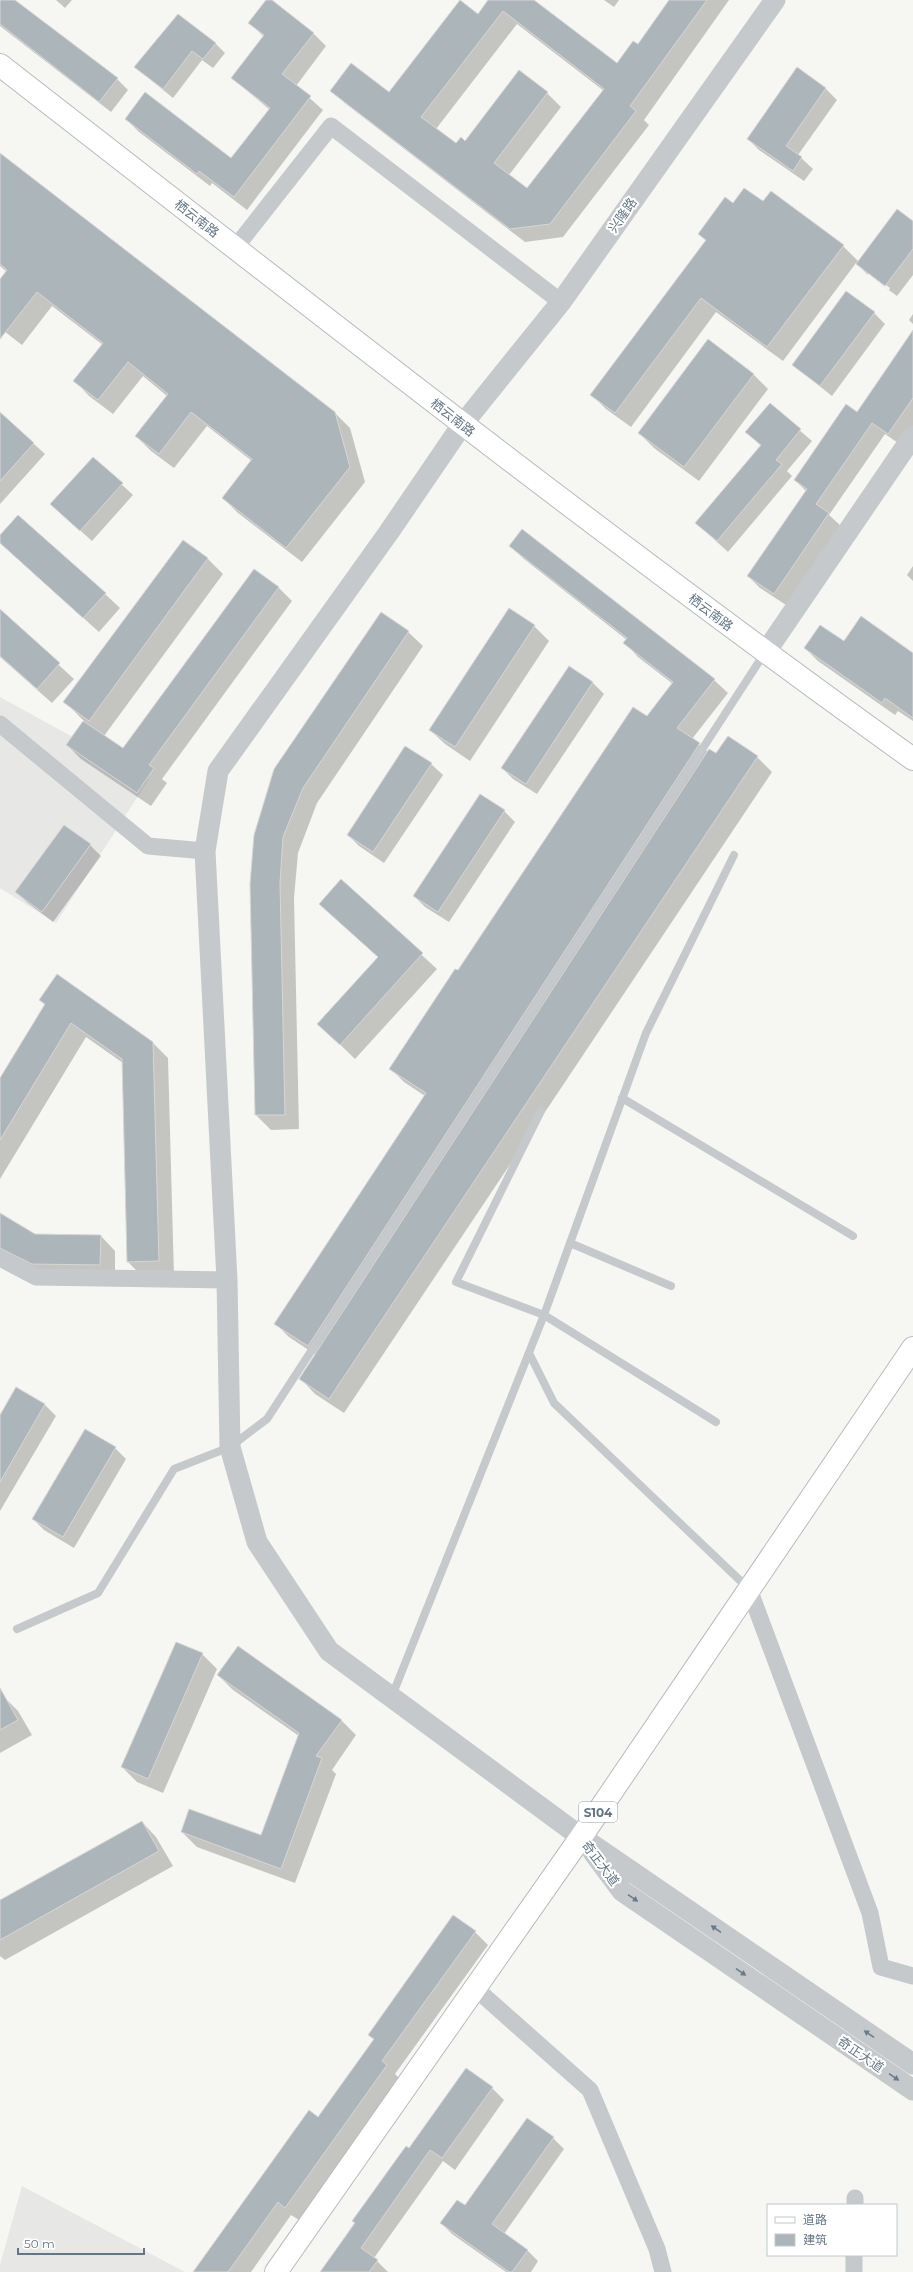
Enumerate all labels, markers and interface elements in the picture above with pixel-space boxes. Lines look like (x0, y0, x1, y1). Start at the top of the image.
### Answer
street label: 兴隆路 (604, 194, 640, 236)
street label: 栖云南路 (172, 196, 222, 240)
street label: 栖云南路 (428, 395, 478, 439)
street label: 栖云南路 (685, 590, 737, 634)
road number: S104 (579, 1802, 617, 1822)
street label: 奇正大道 (579, 1837, 623, 1889)
one-way arrow (628, 1894, 639, 1902)
one-way arrow (711, 1925, 721, 1933)
one-way arrow (735, 1968, 746, 1976)
one-way arrow (864, 2030, 874, 2038)
street label: 奇正大道 (835, 2033, 887, 2075)
one-way arrow (889, 2073, 899, 2081)
legend (767, 2204, 897, 2256)
text: 道路 (803, 2212, 827, 2227)
scale bar (18, 2230, 144, 2256)
text: 建筑 (803, 2232, 827, 2247)
text: 50 m (24, 2236, 55, 2251)

